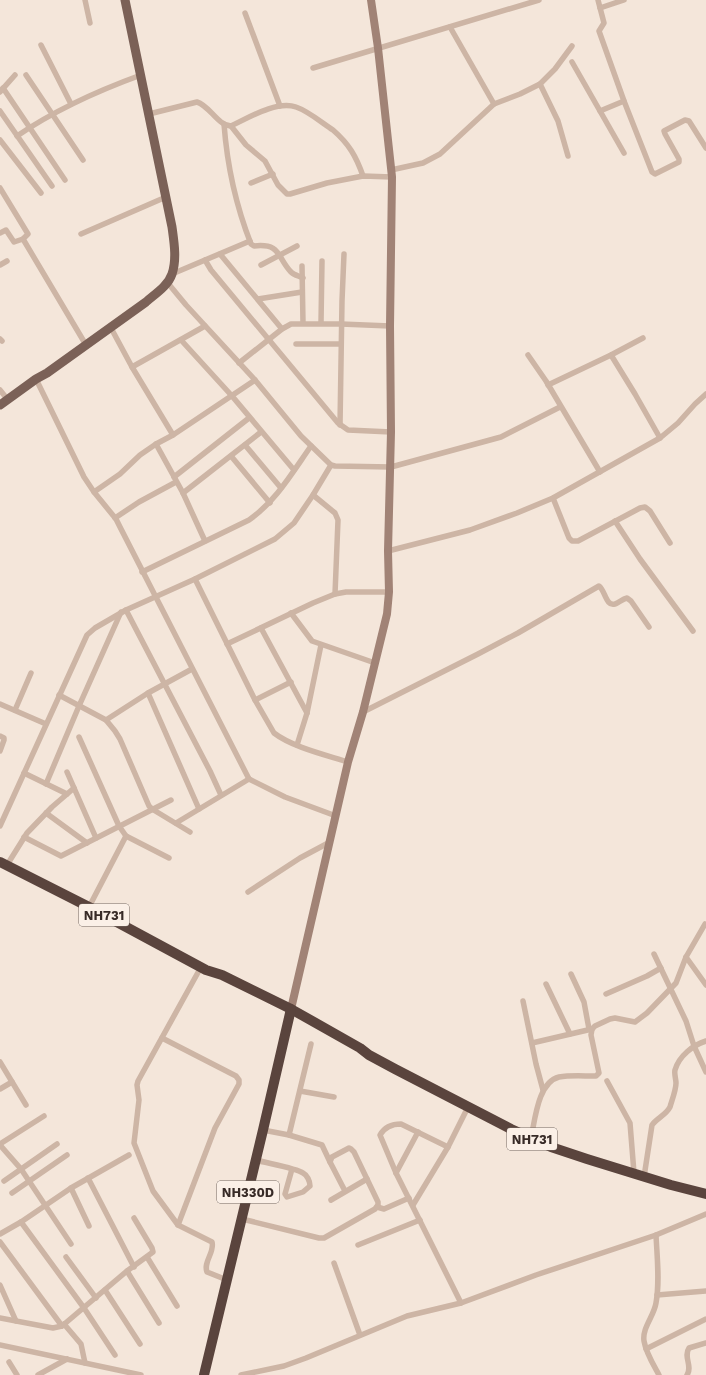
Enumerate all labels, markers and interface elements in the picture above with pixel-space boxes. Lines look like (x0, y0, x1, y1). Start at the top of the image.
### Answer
road number: NH731 (79, 904, 129, 926)
road number: NH731 (507, 1128, 557, 1150)
road number: NH330D (217, 1181, 279, 1203)

